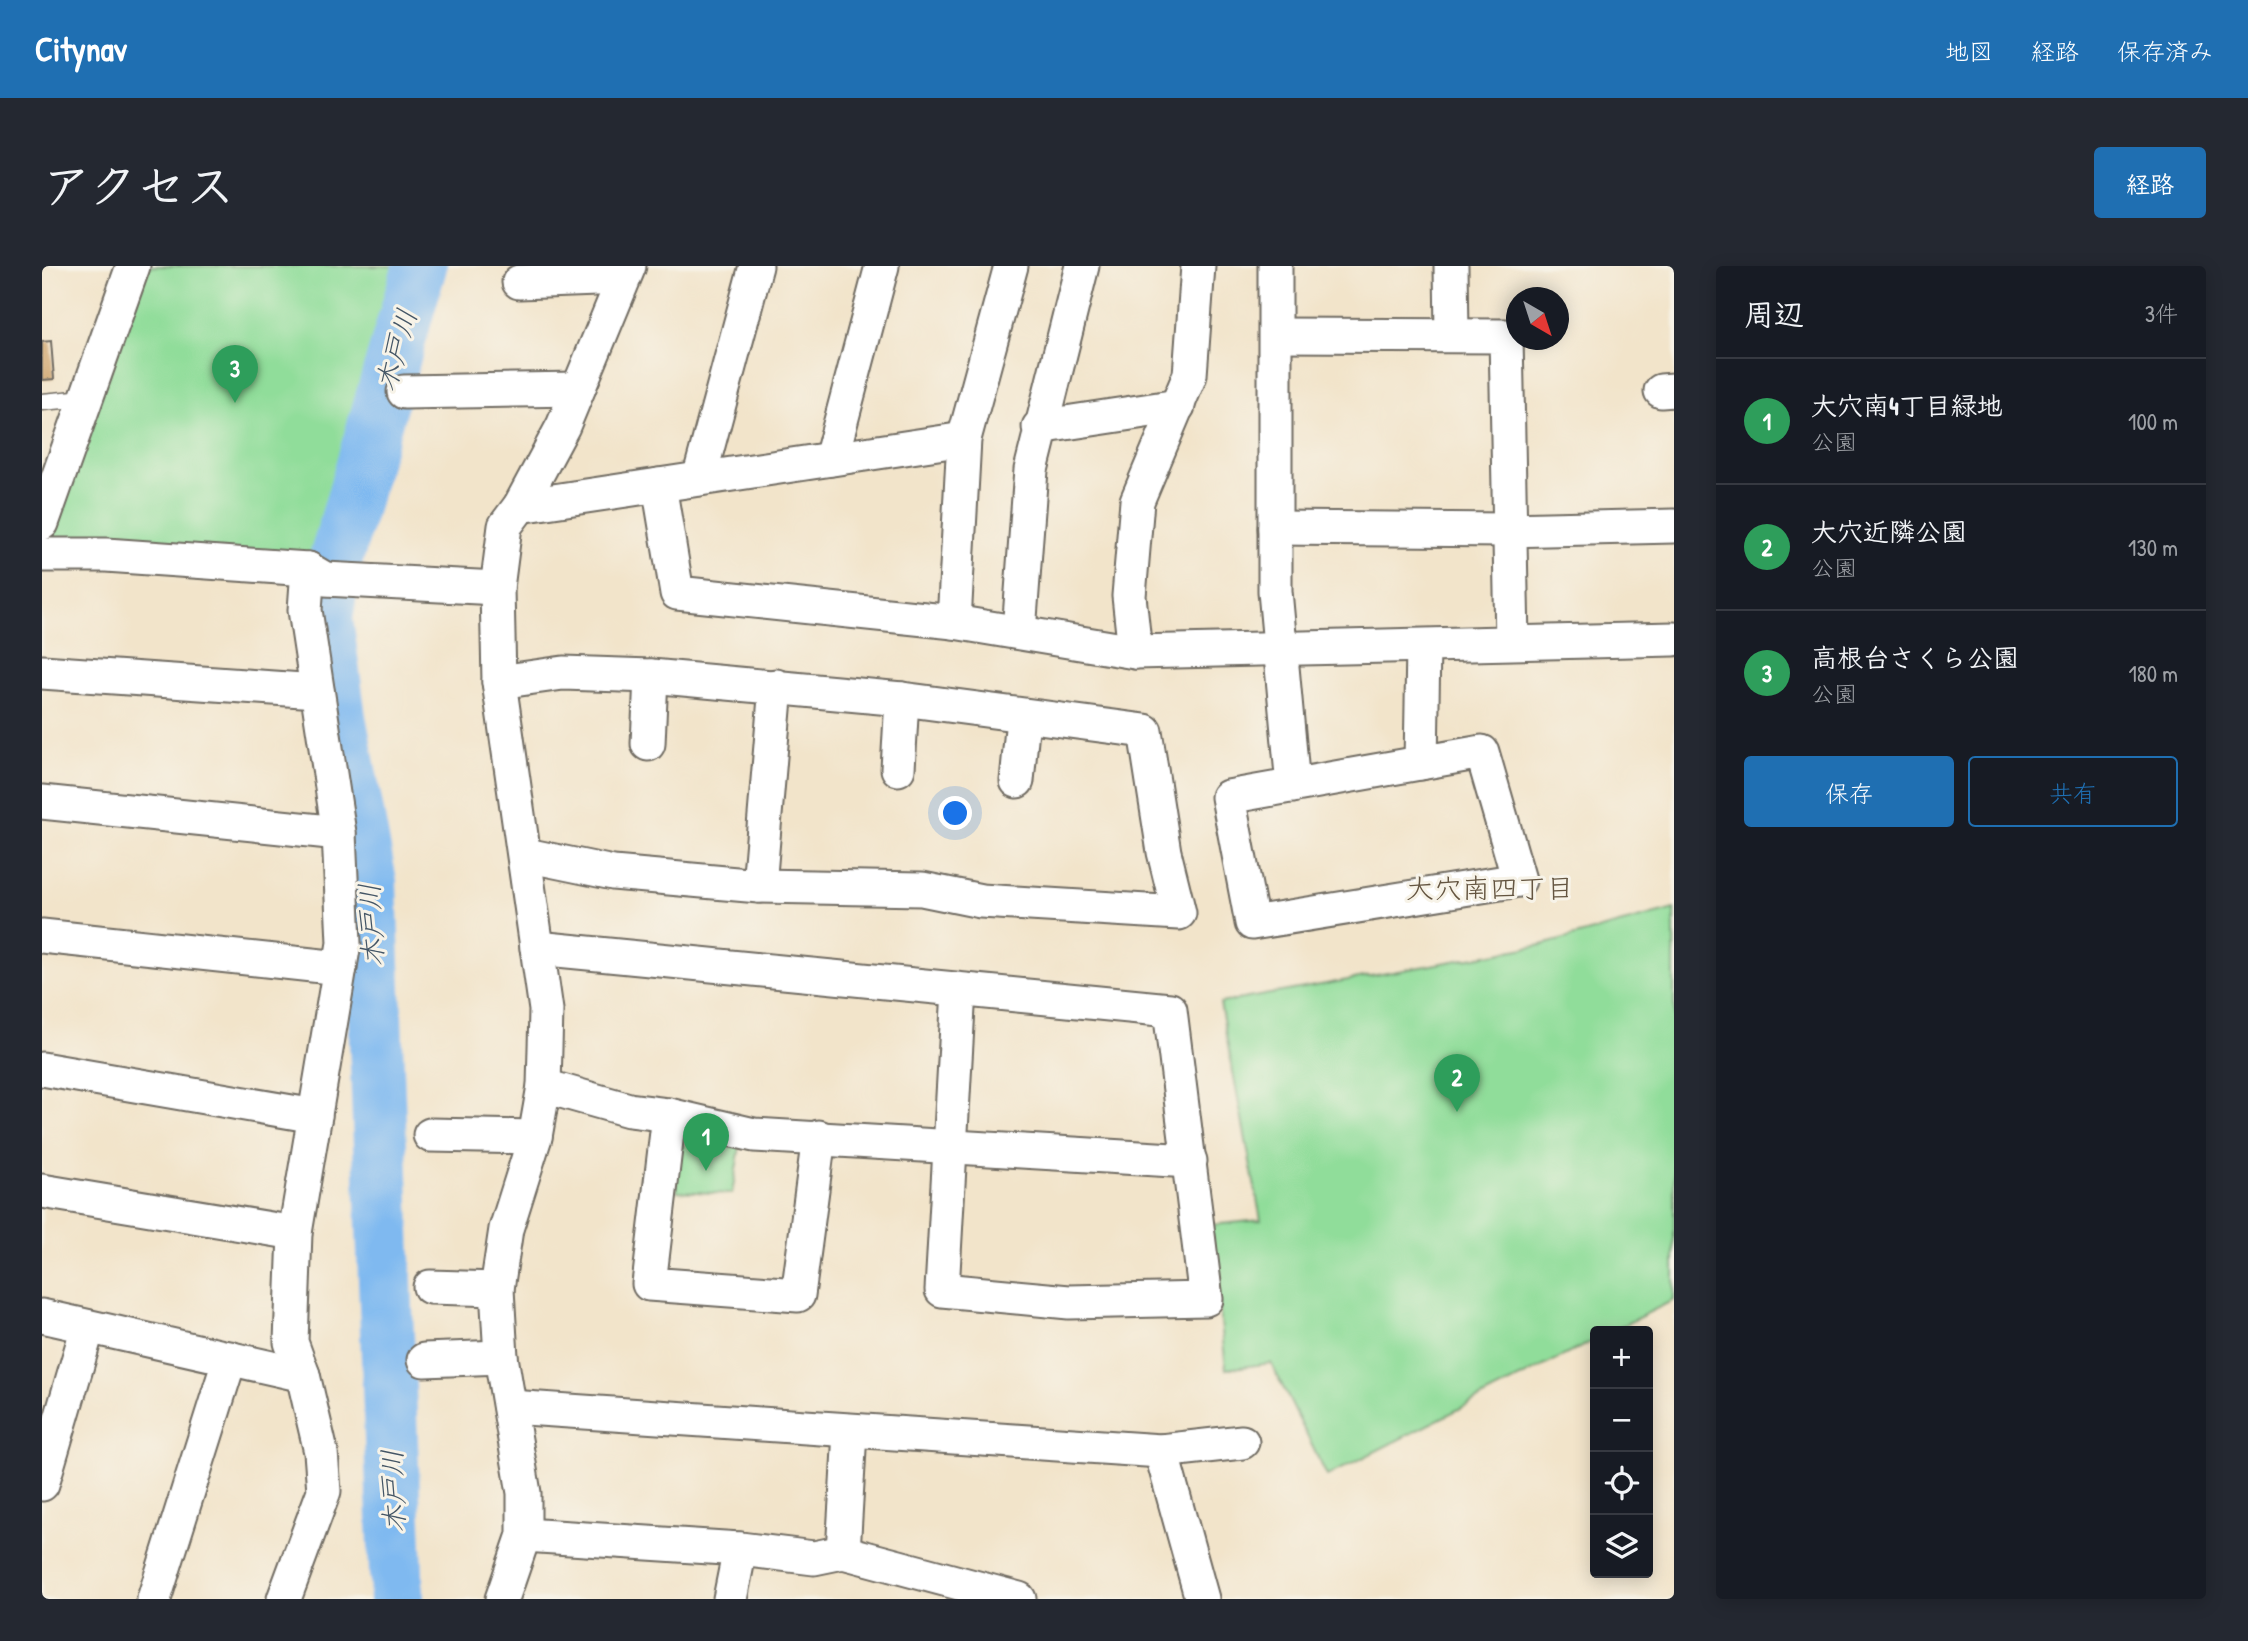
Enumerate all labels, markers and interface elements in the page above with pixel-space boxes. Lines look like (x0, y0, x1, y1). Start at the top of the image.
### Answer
text: Citynav (35, 27, 127, 71)
text: 地図 (1945, 35, 1993, 67)
text: 経路 (2031, 35, 2079, 67)
text: 保存済み (2117, 35, 2213, 67)
button: 経路 (2094, 147, 2206, 218)
text: アクセス (42, 152, 235, 218)
north arrow (1506, 287, 1569, 350)
text: 周辺 (1744, 294, 1804, 334)
text: 3件 (2145, 298, 2178, 329)
water label: 木戸川 (366, 304, 426, 396)
pin: 3 (212, 345, 258, 403)
text: 大穴南4丁目緑地 (1811, 388, 2003, 423)
text: 1 (1763, 406, 1771, 437)
text: 100 m (2128, 406, 2178, 437)
text: 公園 (1811, 426, 1857, 457)
text: 大穴近隣公園 (1811, 514, 1967, 549)
text: 2 (1762, 532, 1772, 563)
text: 130 m (2128, 532, 2178, 563)
text: 公園 (1811, 552, 1857, 583)
text: 高根台さくら公園 (1811, 640, 2019, 675)
text: 3 (1762, 658, 1772, 689)
text: 180 m (2128, 658, 2178, 689)
text: 公園 (1811, 678, 1857, 709)
button: 保存 (1744, 756, 1954, 827)
button: 共有 (1968, 756, 2178, 827)
your location (938, 796, 972, 830)
district label: 大穴南四丁目 (1406, 869, 1574, 907)
water label: 木戸川 (350, 882, 392, 968)
pin: 2 (1434, 1054, 1480, 1112)
pin: 1 (683, 1113, 729, 1171)
map controls (1590, 1326, 1653, 1578)
button: + (1590, 1326, 1653, 1389)
button: − (1590, 1389, 1653, 1452)
water label: 木戸川 (373, 1448, 413, 1534)
button: locate (1590, 1452, 1653, 1515)
button: layers (1590, 1515, 1653, 1578)

